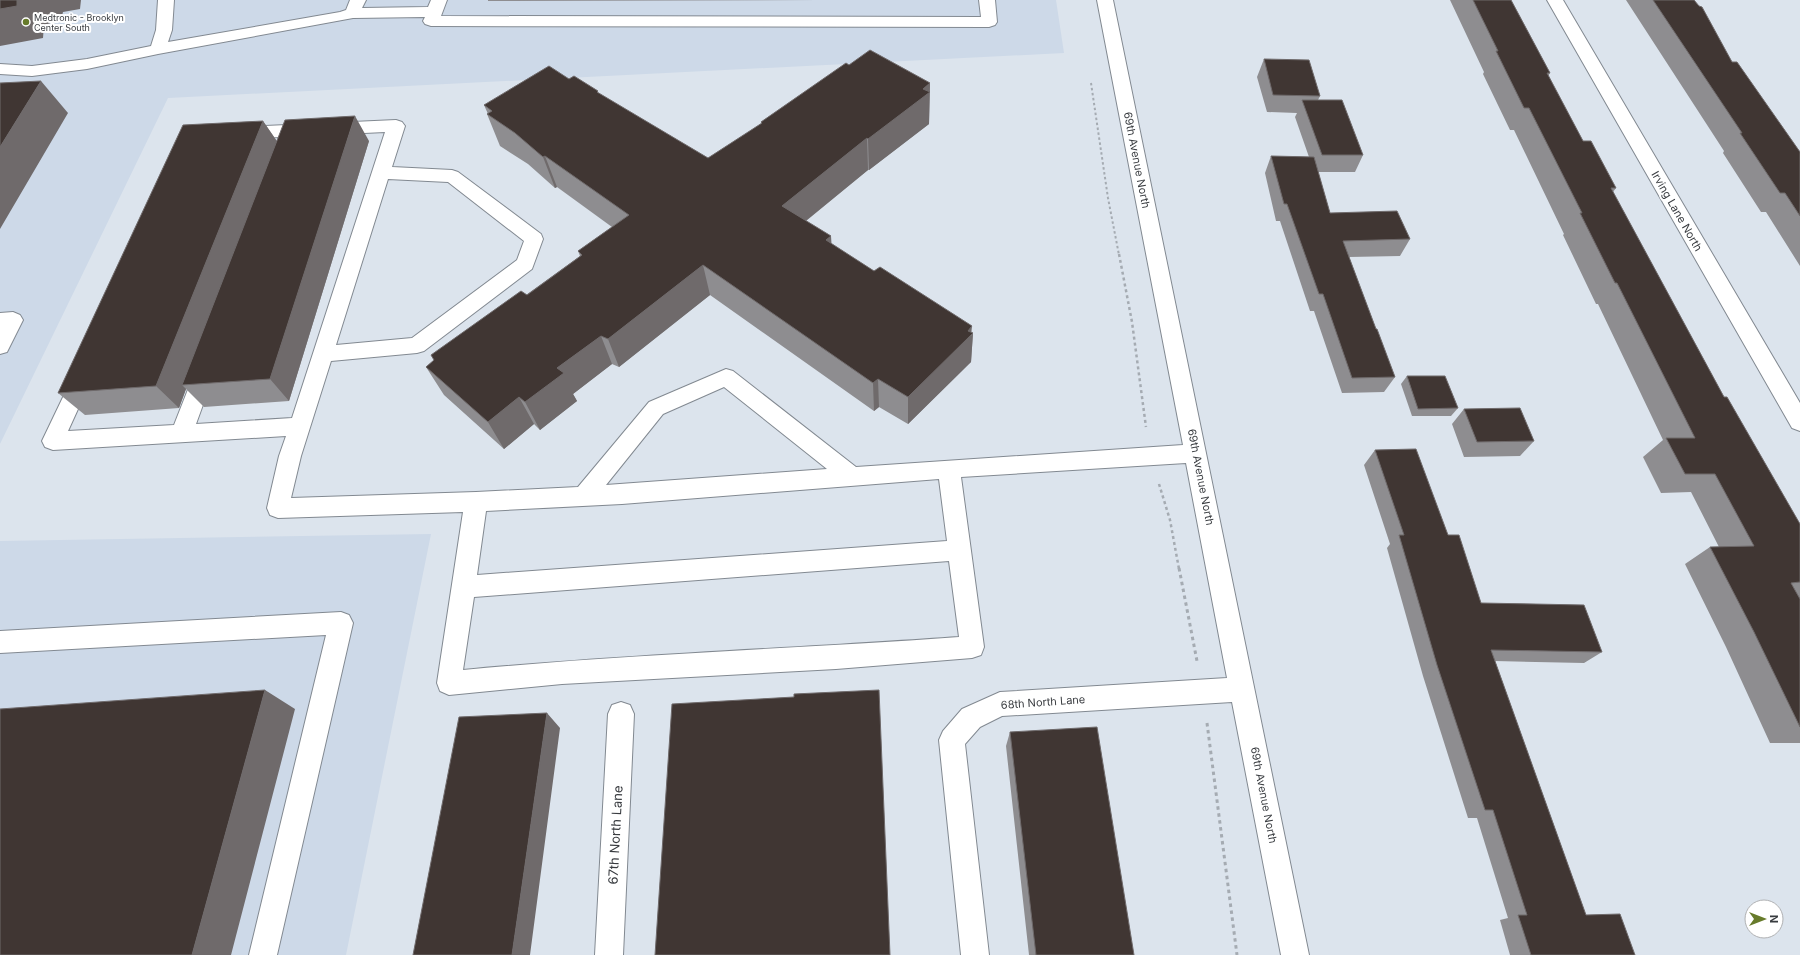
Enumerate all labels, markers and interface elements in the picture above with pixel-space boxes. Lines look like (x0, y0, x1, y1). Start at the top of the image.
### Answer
place label: Medtronic - Brooklyn Center South (34, 12, 124, 33)
marker: Medtronic - Brooklyn Center South (21, 17, 31, 27)
street label: 69th Avenue North (1121, 111, 1153, 209)
street label: Irving Lane North (1648, 168, 1706, 254)
street label: 69th Avenue North (1185, 428, 1217, 526)
street label: 68th North Lane (1000, 692, 1086, 712)
street label: 69th Avenue North (1248, 746, 1280, 844)
street label: 67th North Lane (604, 785, 626, 885)
north arrow (1744, 899, 1784, 939)
text: N (1767, 915, 1781, 923)

